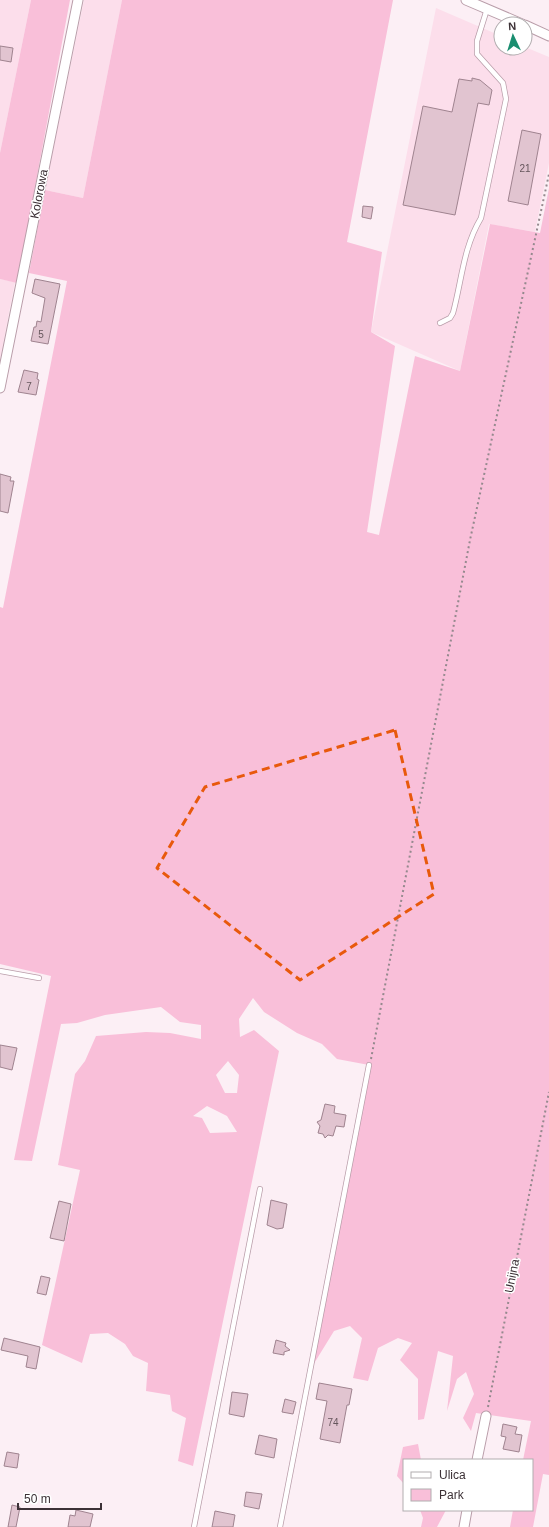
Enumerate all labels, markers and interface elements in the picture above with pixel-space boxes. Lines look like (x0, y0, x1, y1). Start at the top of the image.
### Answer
north arrow (493, 16, 533, 56)
text: N (508, 20, 517, 32)
house number: 21 (519, 163, 531, 174)
street label: Kolorowa (27, 168, 51, 220)
house number: 5 (38, 329, 44, 340)
house number: 7 (26, 381, 32, 392)
street label: Unijna (502, 1258, 522, 1294)
house number: 74 (327, 1417, 339, 1428)
legend (403, 1459, 533, 1511)
text: Ulica (439, 1468, 466, 1482)
scale bar (18, 1485, 101, 1511)
text: Park (439, 1488, 465, 1502)
text: 50 m (24, 1492, 51, 1506)

